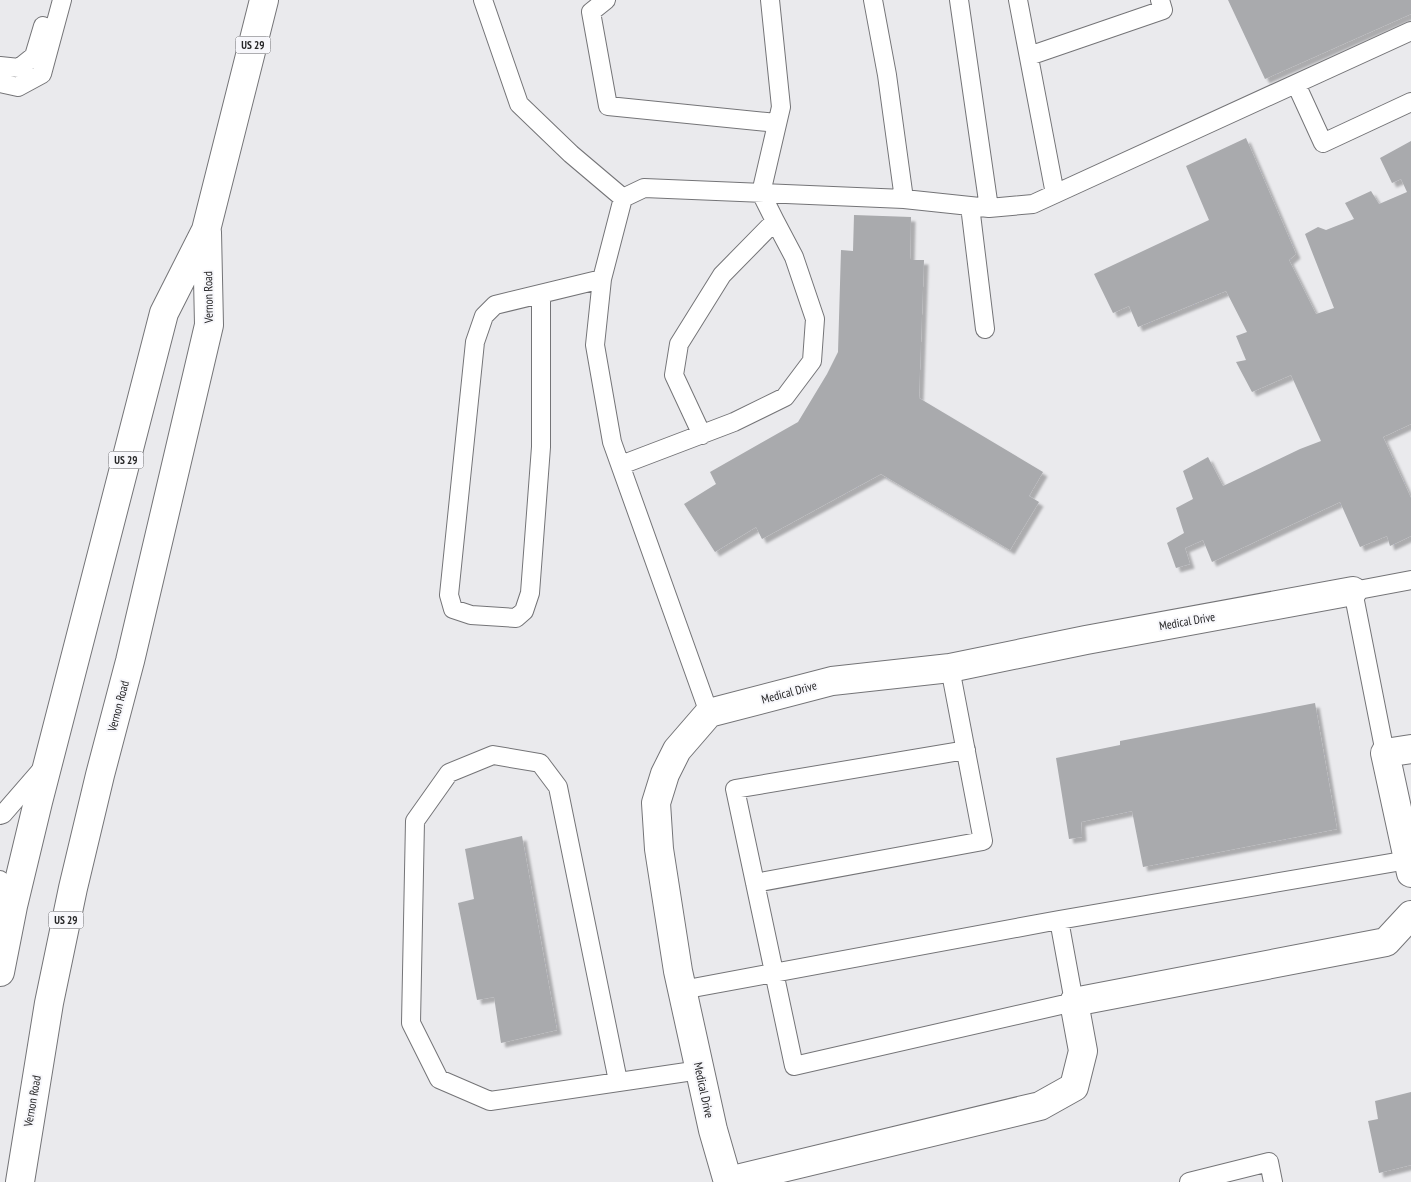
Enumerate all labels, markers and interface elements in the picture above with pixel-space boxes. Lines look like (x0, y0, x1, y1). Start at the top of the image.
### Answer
road number: US 29 (236, 36, 270, 54)
street label: Vernon Road (200, 271, 216, 324)
road number: US 29 (108, 452, 144, 468)
street label: Medical Drive (1158, 609, 1216, 633)
street label: Medical Drive (760, 677, 818, 707)
street label: Vernon Road (104, 679, 132, 734)
road number: US 29 (48, 912, 84, 928)
street label: Medical Drive (691, 1061, 717, 1119)
street label: Vernon Road (20, 1074, 44, 1129)

